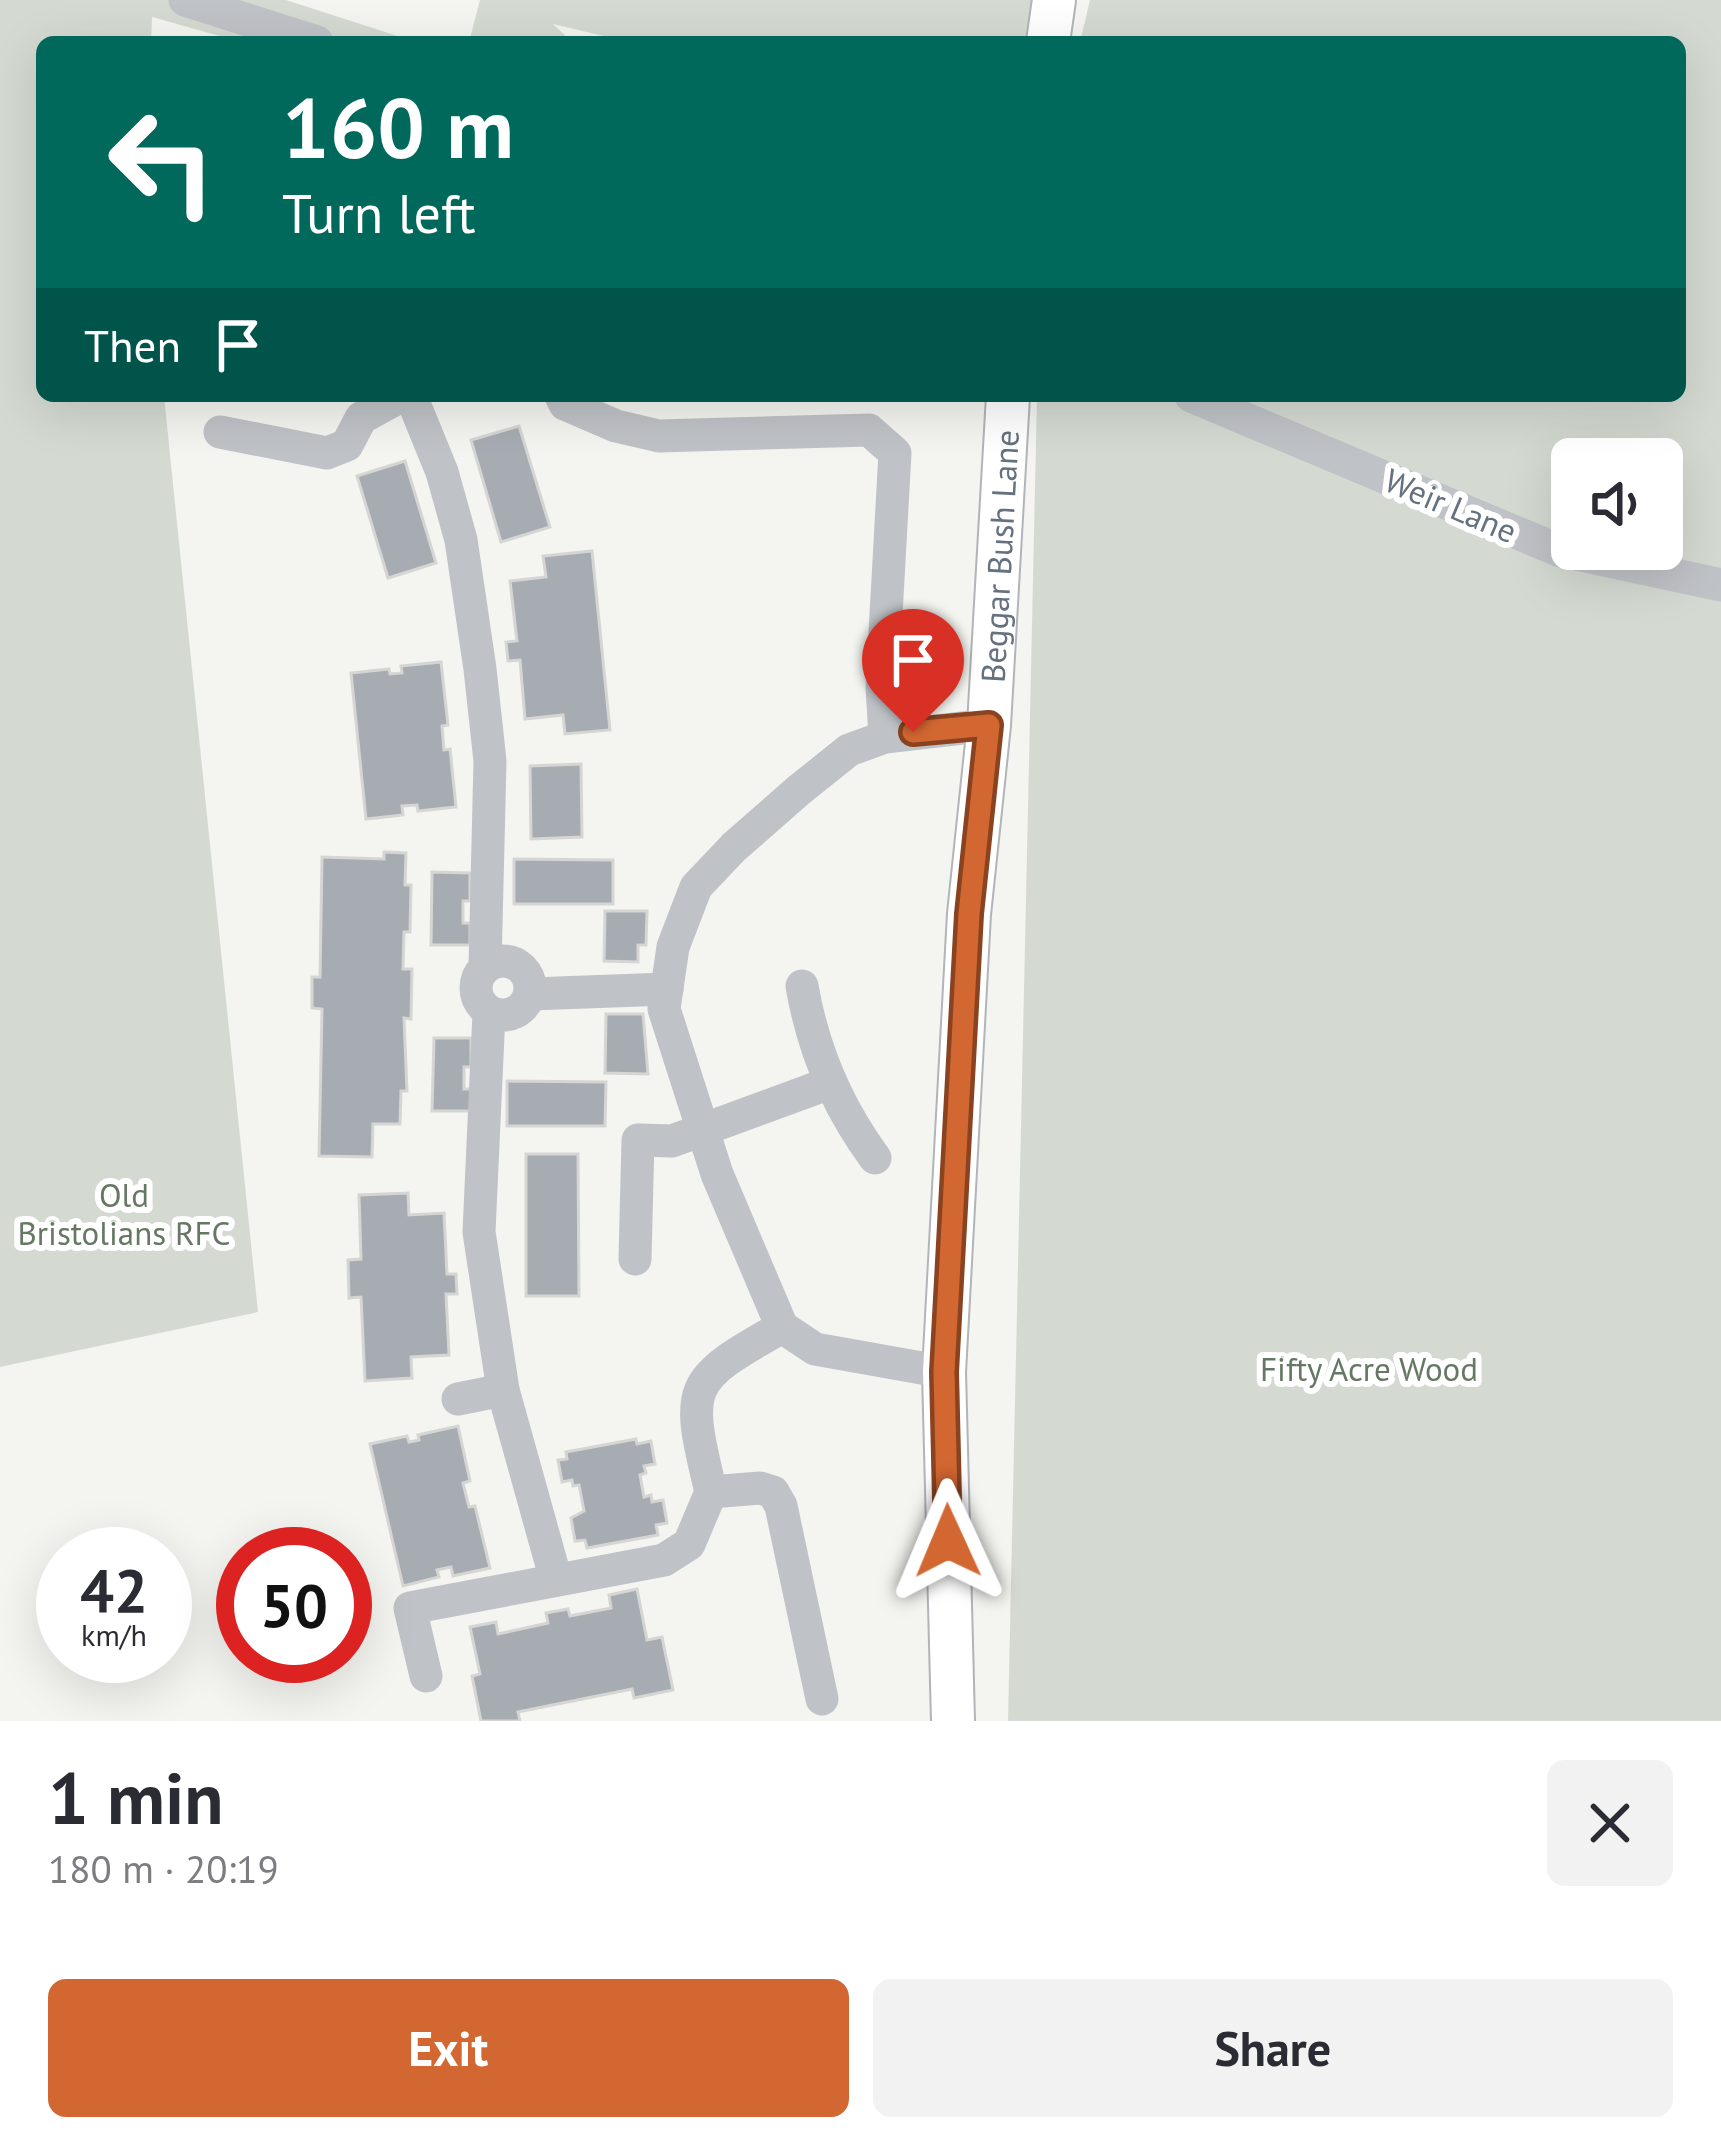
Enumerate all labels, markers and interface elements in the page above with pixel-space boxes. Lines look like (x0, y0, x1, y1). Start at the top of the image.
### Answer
text: 160 m (282, 72, 514, 181)
icon: left (84, 84, 240, 240)
text: Turn left (282, 178, 476, 248)
icon: arrive (205, 312, 271, 378)
text: Then (84, 316, 181, 374)
street label: Beggar Bush Lane (970, 429, 1028, 684)
map controls (1551, 438, 1683, 570)
button: sound (1551, 438, 1683, 570)
street label: Weir Lane (1379, 458, 1523, 552)
pin (862, 609, 964, 732)
icon: arrive (880, 627, 946, 693)
park label: Old Bristolians RFC (18, 1173, 230, 1254)
park label: Fifty Acre Wood (1260, 1347, 1478, 1390)
position arrow (885, 1478, 1011, 1604)
speed limit sign: 50 (216, 1527, 372, 1683)
text: 42 (80, 1551, 148, 1629)
text: km/h (81, 1615, 147, 1654)
text: 1 min (48, 1751, 224, 1844)
button: close (1547, 1760, 1673, 1886)
text: 180 m · 20:19 (48, 1843, 279, 1894)
button: Exit (48, 1979, 849, 2117)
button: Share (873, 1979, 1673, 2117)

